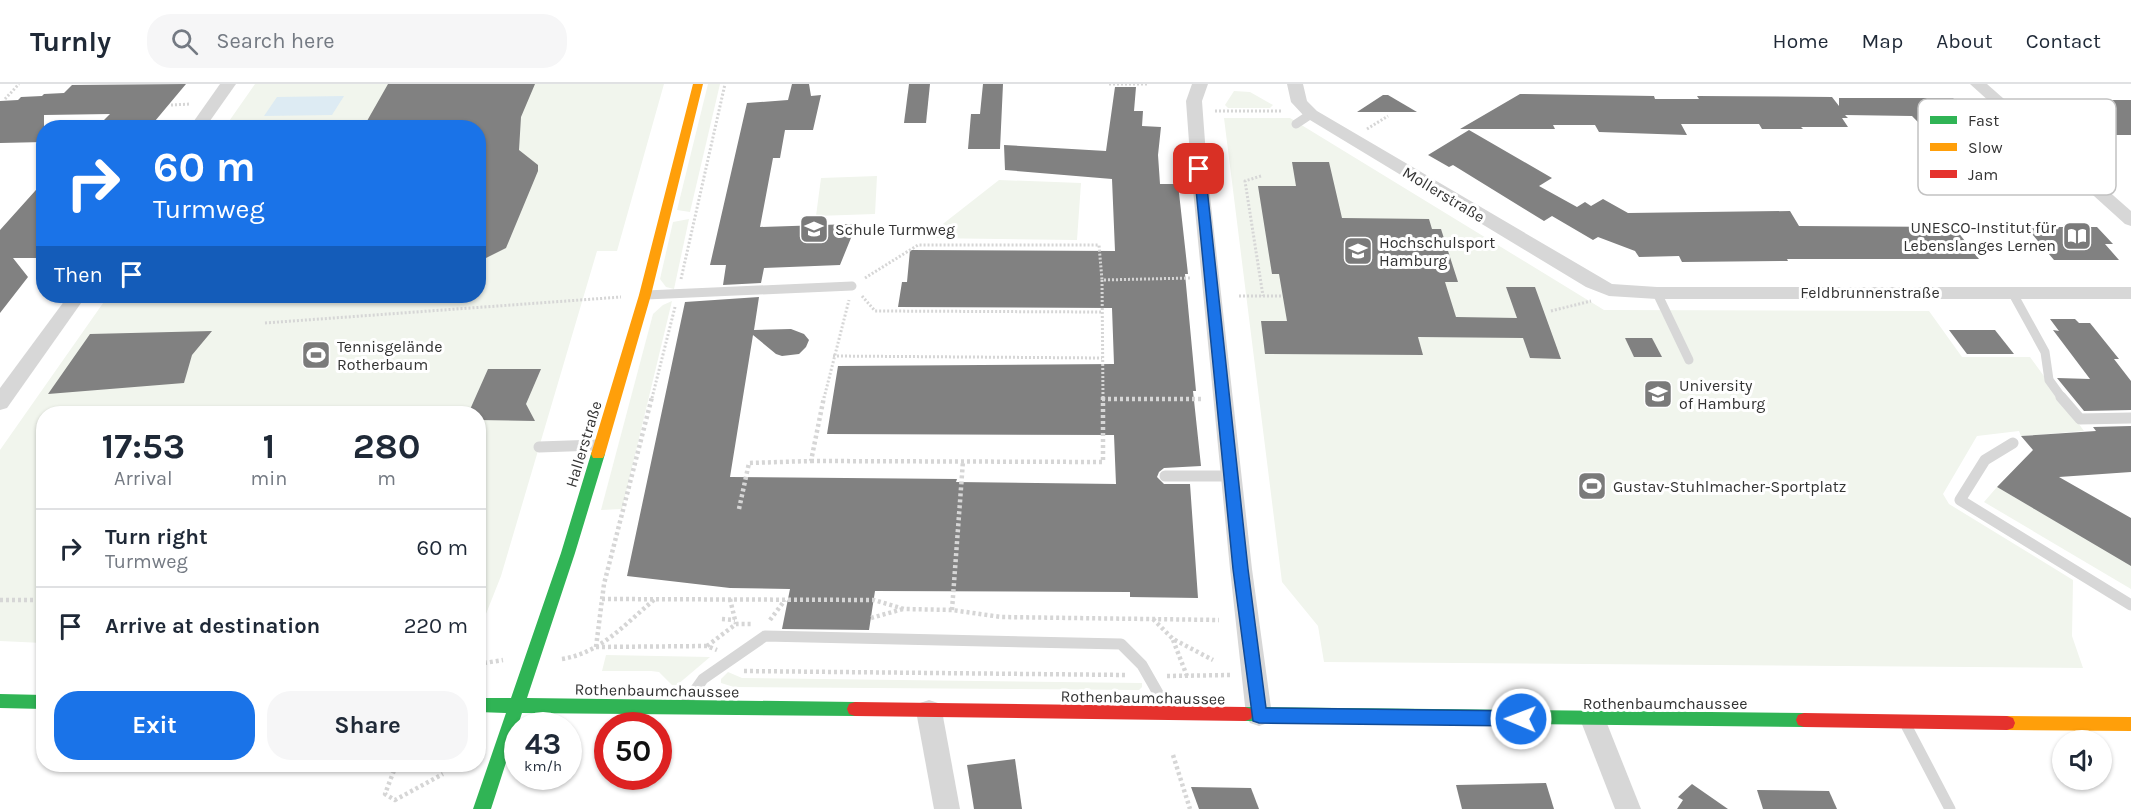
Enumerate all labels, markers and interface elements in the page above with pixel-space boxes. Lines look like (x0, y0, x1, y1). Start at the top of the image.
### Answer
search box (147, 14, 567, 68)
text: Turnly (30, 25, 111, 58)
icon: search (168, 25, 201, 58)
text: Search here (216, 28, 335, 54)
text: Home (1773, 29, 1829, 53)
text: Map (1862, 29, 1903, 53)
text: About (1936, 29, 1993, 53)
text: Contact (2026, 29, 2101, 53)
legend (1918, 99, 2116, 195)
text: Fast (1968, 111, 1999, 130)
text: Slow (1968, 138, 2003, 157)
text: 60 m (153, 142, 256, 192)
pin (1173, 143, 1224, 194)
icon: right (54, 144, 132, 222)
icon: arrive (1182, 152, 1215, 185)
street label: Mollerstraße (1399, 163, 1488, 226)
text: Jam (1968, 165, 1998, 184)
text: Turmweg (153, 193, 265, 225)
school or university icon: Schule Turmweg (798, 213, 830, 245)
place label: UNESCO-Institut für Lebenslanges Lernen (1903, 218, 2056, 255)
place label: Schule Turmweg (835, 220, 955, 239)
library icon: UNESCO-Institut für Lebenslanges Lernen (2061, 220, 2093, 252)
place label: Hochschulsport Hamburg (1379, 233, 1495, 270)
school or university icon: Hochschulsport Hamburg (1342, 235, 1374, 267)
icon: arrive (115, 258, 148, 291)
text: Then (54, 262, 103, 288)
street label: Feldbrunnenstraße (1800, 283, 1940, 302)
place label: Tennisgelände Rotherbaum (337, 337, 442, 374)
sports icon: Tennisgelände Rotherbaum (300, 339, 332, 371)
place label: University of Hamburg (1679, 376, 1765, 413)
school or university icon: University of Hamburg (1642, 378, 1674, 410)
street label: Hallerstraße (561, 399, 606, 490)
text: 17:53 (101, 425, 185, 467)
text: 1 (263, 425, 275, 467)
text: 280 (353, 425, 421, 467)
text: Arrival (114, 467, 173, 490)
text: min (251, 467, 287, 490)
text: m (377, 467, 396, 490)
sports icon: Gustav-Stuhlmacher-Sportplatz (1576, 470, 1608, 502)
place label: Gustav-Stuhlmacher-Sportplatz (1613, 477, 1846, 496)
text: Turn right (105, 524, 208, 550)
icon: right (54, 532, 87, 565)
text: 60 m (417, 535, 468, 561)
text: Turmweg (105, 550, 188, 573)
icon: arrive (54, 610, 87, 643)
text: Arrive at destination (105, 613, 320, 639)
text: 220 m (404, 613, 468, 639)
street label: Rothenbaumchaussee (574, 680, 739, 701)
street label: Rothenbaumchaussee (1060, 687, 1225, 708)
position arrow (1489, 687, 1553, 751)
button: Exit (54, 691, 255, 760)
button: Share (267, 691, 468, 760)
street label: Rothenbaumchaussee (1583, 694, 1747, 713)
speed limit sign: 50 (594, 712, 672, 790)
text: 43 (525, 726, 561, 762)
map controls (2052, 730, 2112, 790)
button: sound (2052, 730, 2112, 790)
text: km/h (524, 757, 562, 775)

